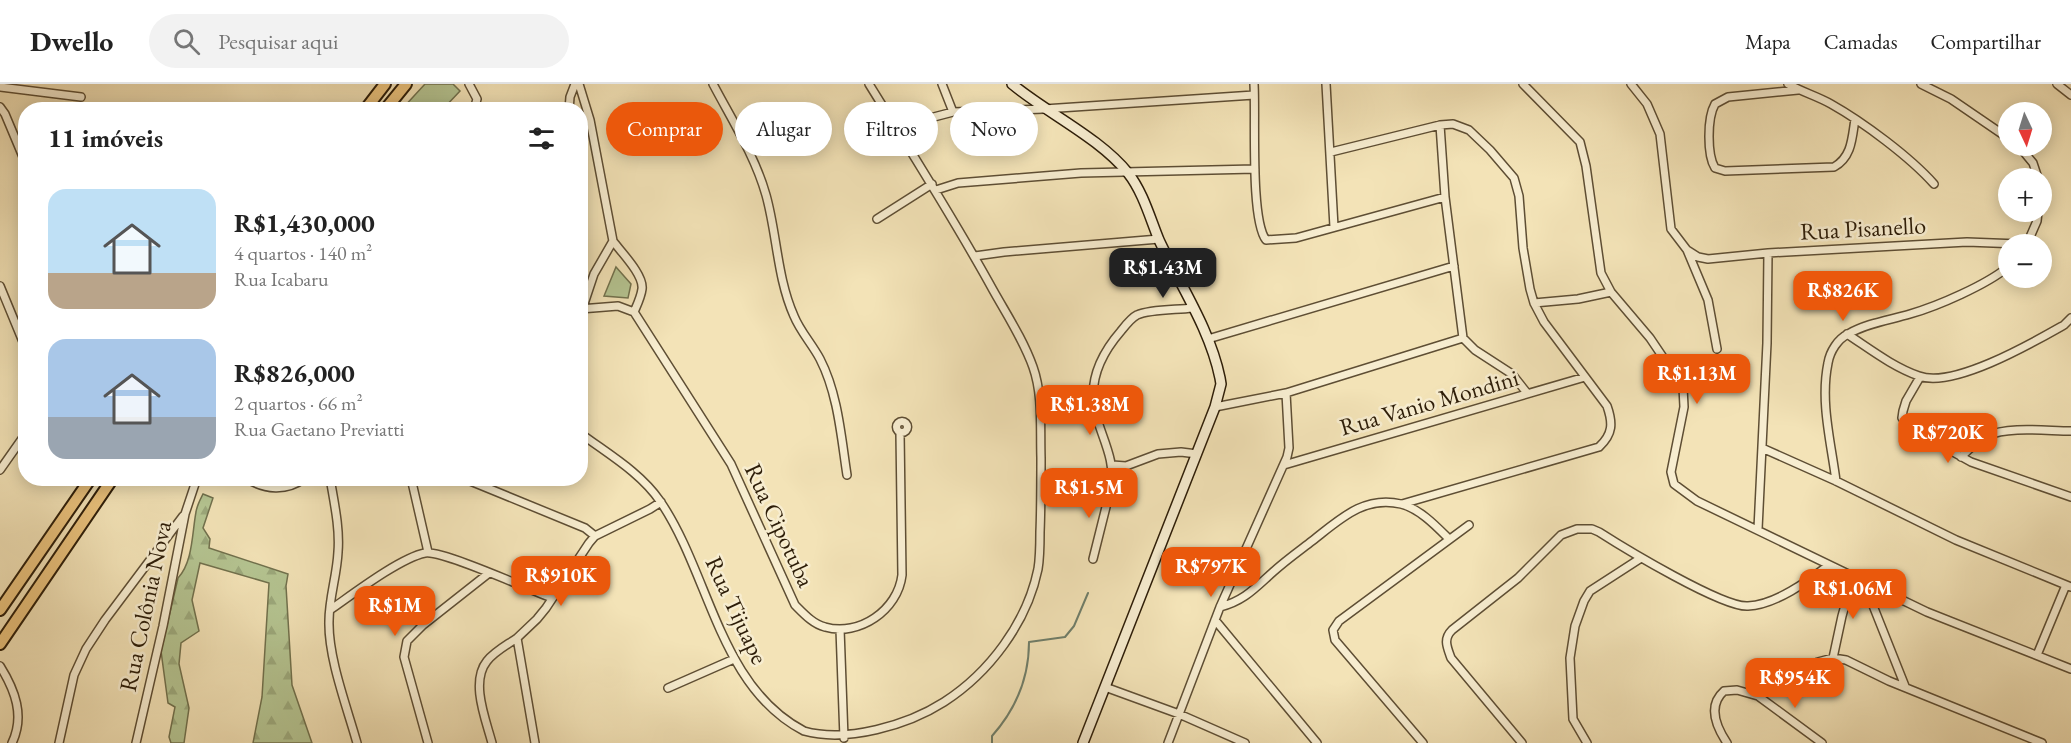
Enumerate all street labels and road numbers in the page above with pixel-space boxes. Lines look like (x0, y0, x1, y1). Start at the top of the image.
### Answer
street label: Rua Pisanello (1799, 209, 1927, 247)
street label: Rua Vanio Mondini (1336, 362, 1522, 442)
street label: Rua Cipotuba (738, 458, 822, 592)
street label: Rua Colônia Nova (112, 518, 178, 694)
street label: Rua Tijuape (699, 551, 775, 669)

